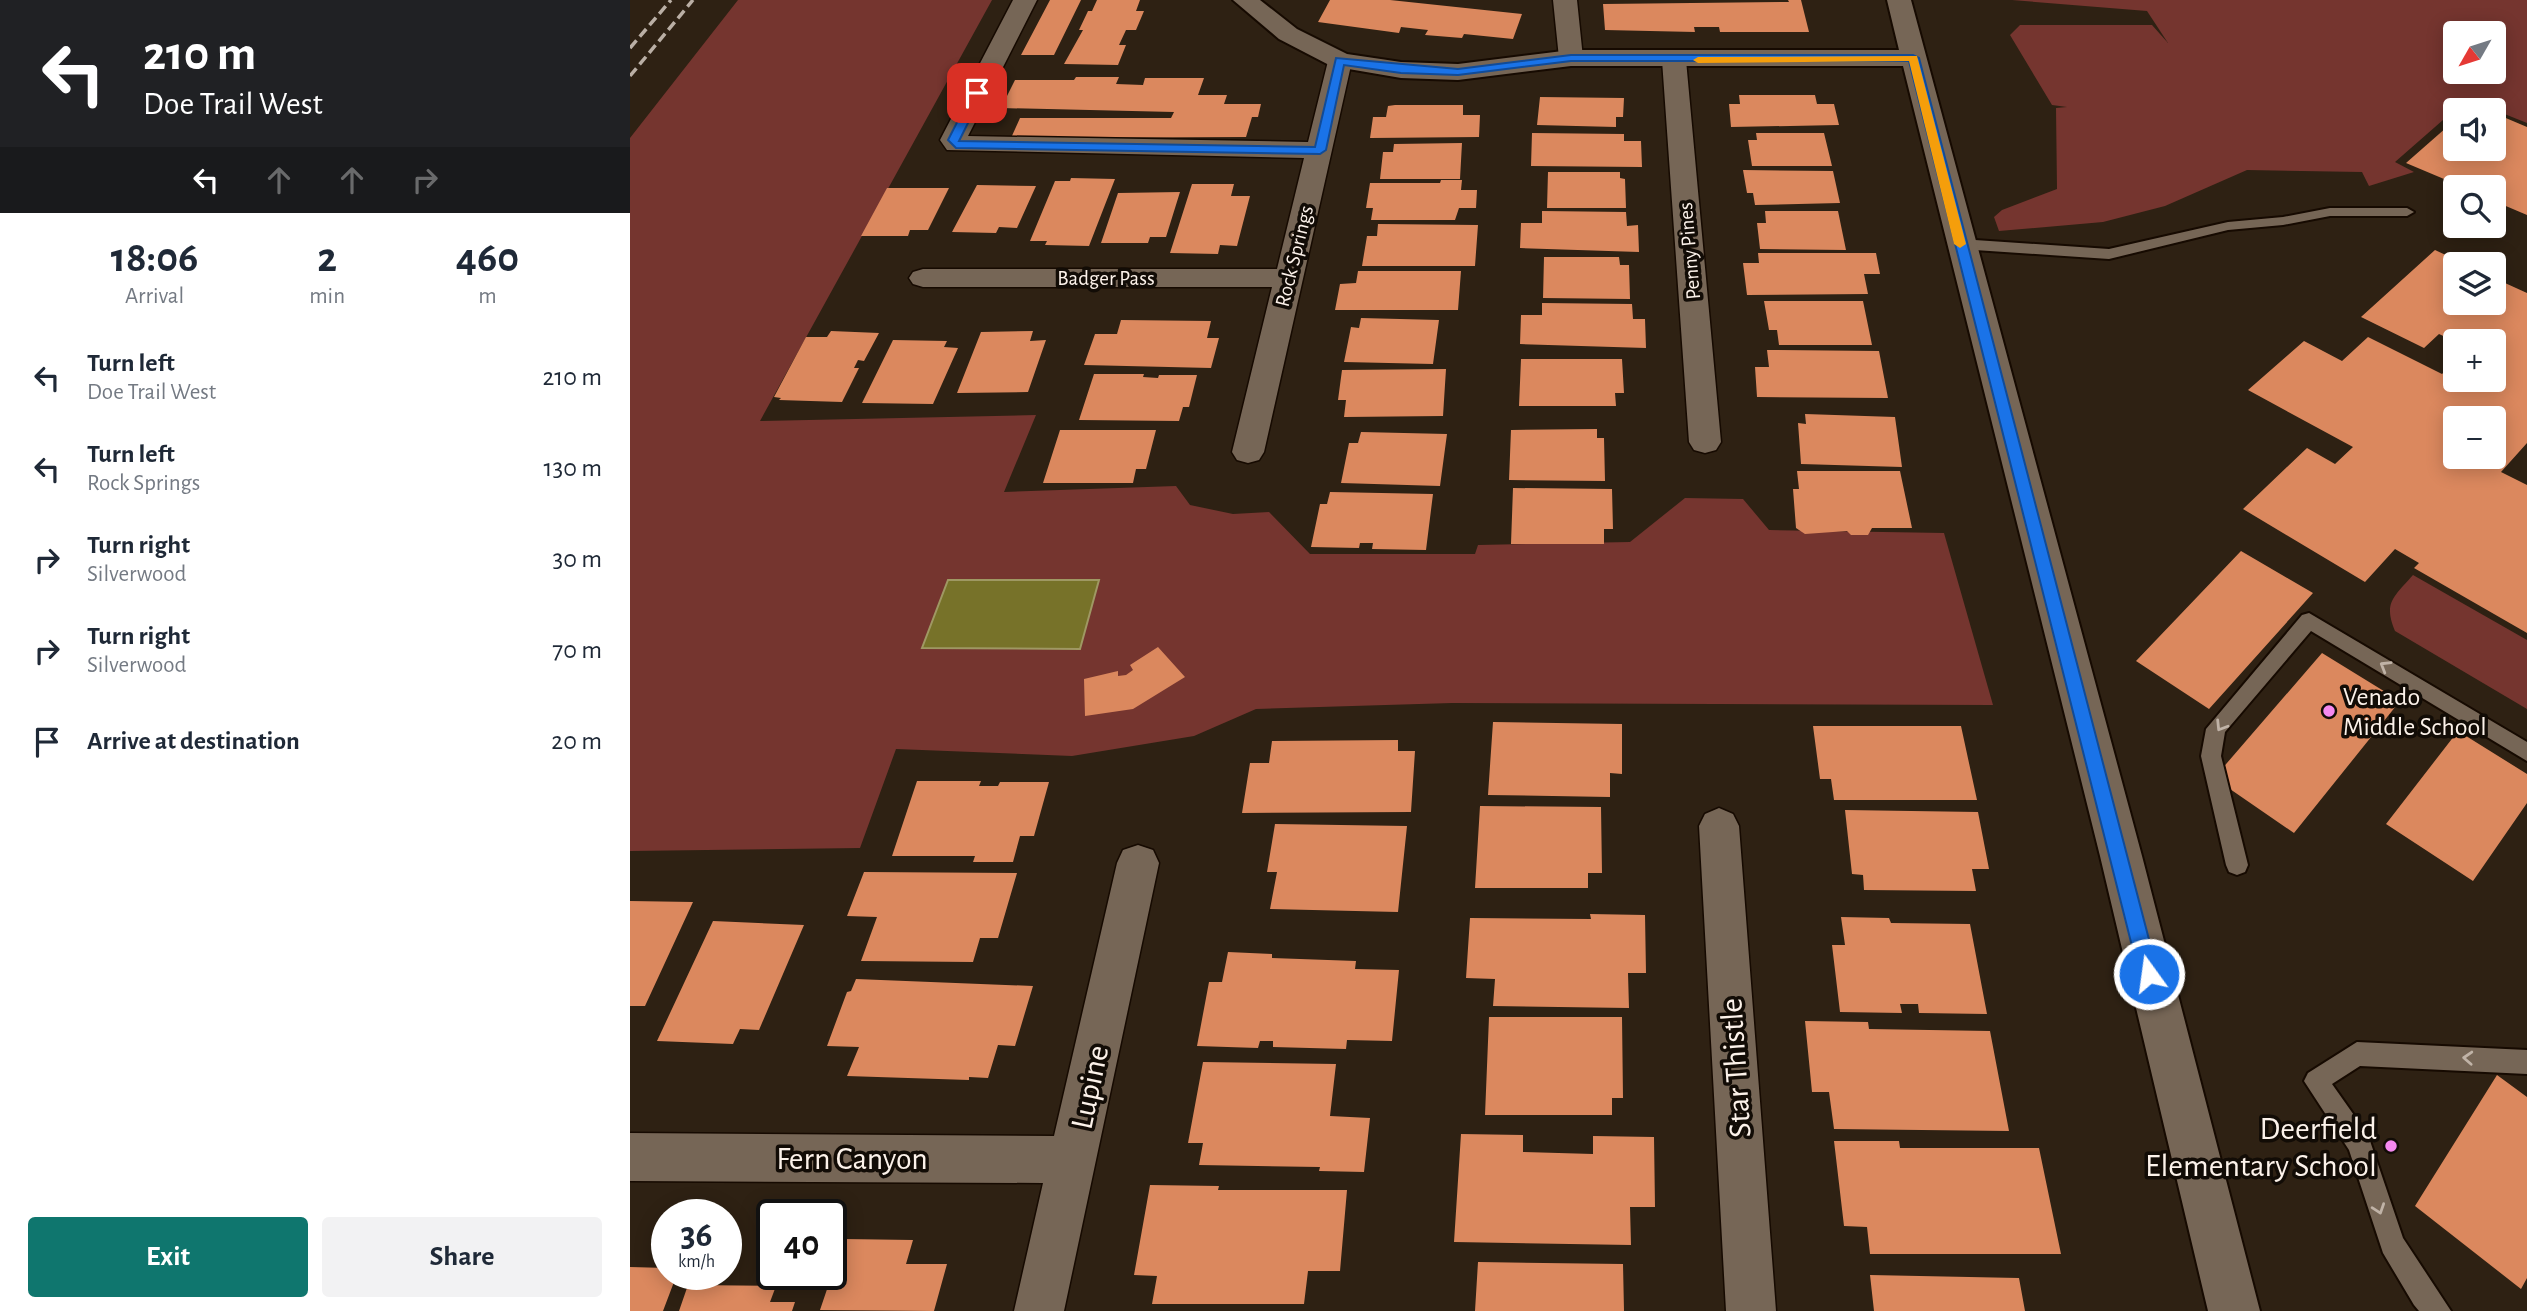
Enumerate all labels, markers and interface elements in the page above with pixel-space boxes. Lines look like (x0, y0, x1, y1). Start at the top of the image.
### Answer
north arrow (2443, 21, 2506, 84)
map controls (2443, 21, 2506, 469)
icon: left (28, 28, 119, 119)
text: 210 m (143, 30, 256, 79)
pin (947, 63, 1007, 123)
icon: arrive (958, 74, 996, 112)
text: Doe Trail West (143, 88, 323, 120)
button: sound (2443, 98, 2506, 161)
icon: left (187, 161, 225, 199)
icon: ahead (260, 161, 298, 199)
icon: ahead (333, 161, 371, 199)
icon: right (406, 161, 444, 199)
button: search (2443, 175, 2506, 238)
street label: Penny Pines (1675, 201, 1704, 300)
street label: Rock Springs (1272, 203, 1317, 309)
text: 18:06 (111, 237, 198, 279)
text: 2 (317, 237, 337, 279)
text: 460 (456, 237, 519, 279)
button: layers (2443, 252, 2506, 315)
street label: Badger Pass (1057, 268, 1155, 289)
text: Arrival (125, 285, 184, 308)
text: min (309, 285, 345, 308)
text: m (478, 285, 497, 308)
button: + (2443, 329, 2506, 392)
text: Turn left (87, 350, 175, 376)
icon: left (28, 359, 66, 397)
text: 210 m (542, 364, 602, 390)
text: Doe Trail West (87, 381, 216, 404)
button: − (2443, 406, 2506, 469)
text: Turn left (87, 441, 175, 467)
icon: left (28, 450, 66, 488)
text: 130 m (544, 455, 602, 481)
text: Rock Springs (87, 472, 200, 495)
text: Turn right (87, 532, 190, 558)
icon: right (28, 541, 66, 579)
text: 30 m (552, 546, 602, 572)
text: Silverwood (87, 563, 186, 586)
text: Turn right (87, 623, 190, 649)
icon: right (28, 632, 66, 670)
text: 70 m (552, 637, 602, 663)
text: Silverwood (87, 654, 186, 677)
one-way arrow (2379, 661, 2392, 674)
place label: Venado Middle School (2343, 684, 2487, 740)
marker: Venado Middle School (2321, 703, 2337, 719)
one-way arrow (2216, 718, 2229, 731)
icon: arrive (28, 723, 66, 761)
text: Arrive at destination (87, 728, 300, 754)
text: 20 m (551, 728, 602, 754)
position arrow (2112, 937, 2186, 1011)
street label: Star Thistle (1715, 997, 1757, 1139)
street label: Lupine (1066, 1042, 1114, 1132)
one-way arrow (2462, 1051, 2473, 1066)
place label: Deerfield Elementary School (2145, 1113, 2377, 1182)
marker: Deerfield Elementary School (2383, 1138, 2399, 1154)
street label: Fern Canyon (776, 1143, 928, 1175)
speed limit sign: 40 (756, 1199, 847, 1290)
one-way arrow (2371, 1202, 2385, 1214)
button: Exit (28, 1217, 308, 1297)
button: Share (322, 1217, 602, 1297)
text: 36 (680, 1218, 712, 1253)
text: km/h (678, 1253, 715, 1271)

